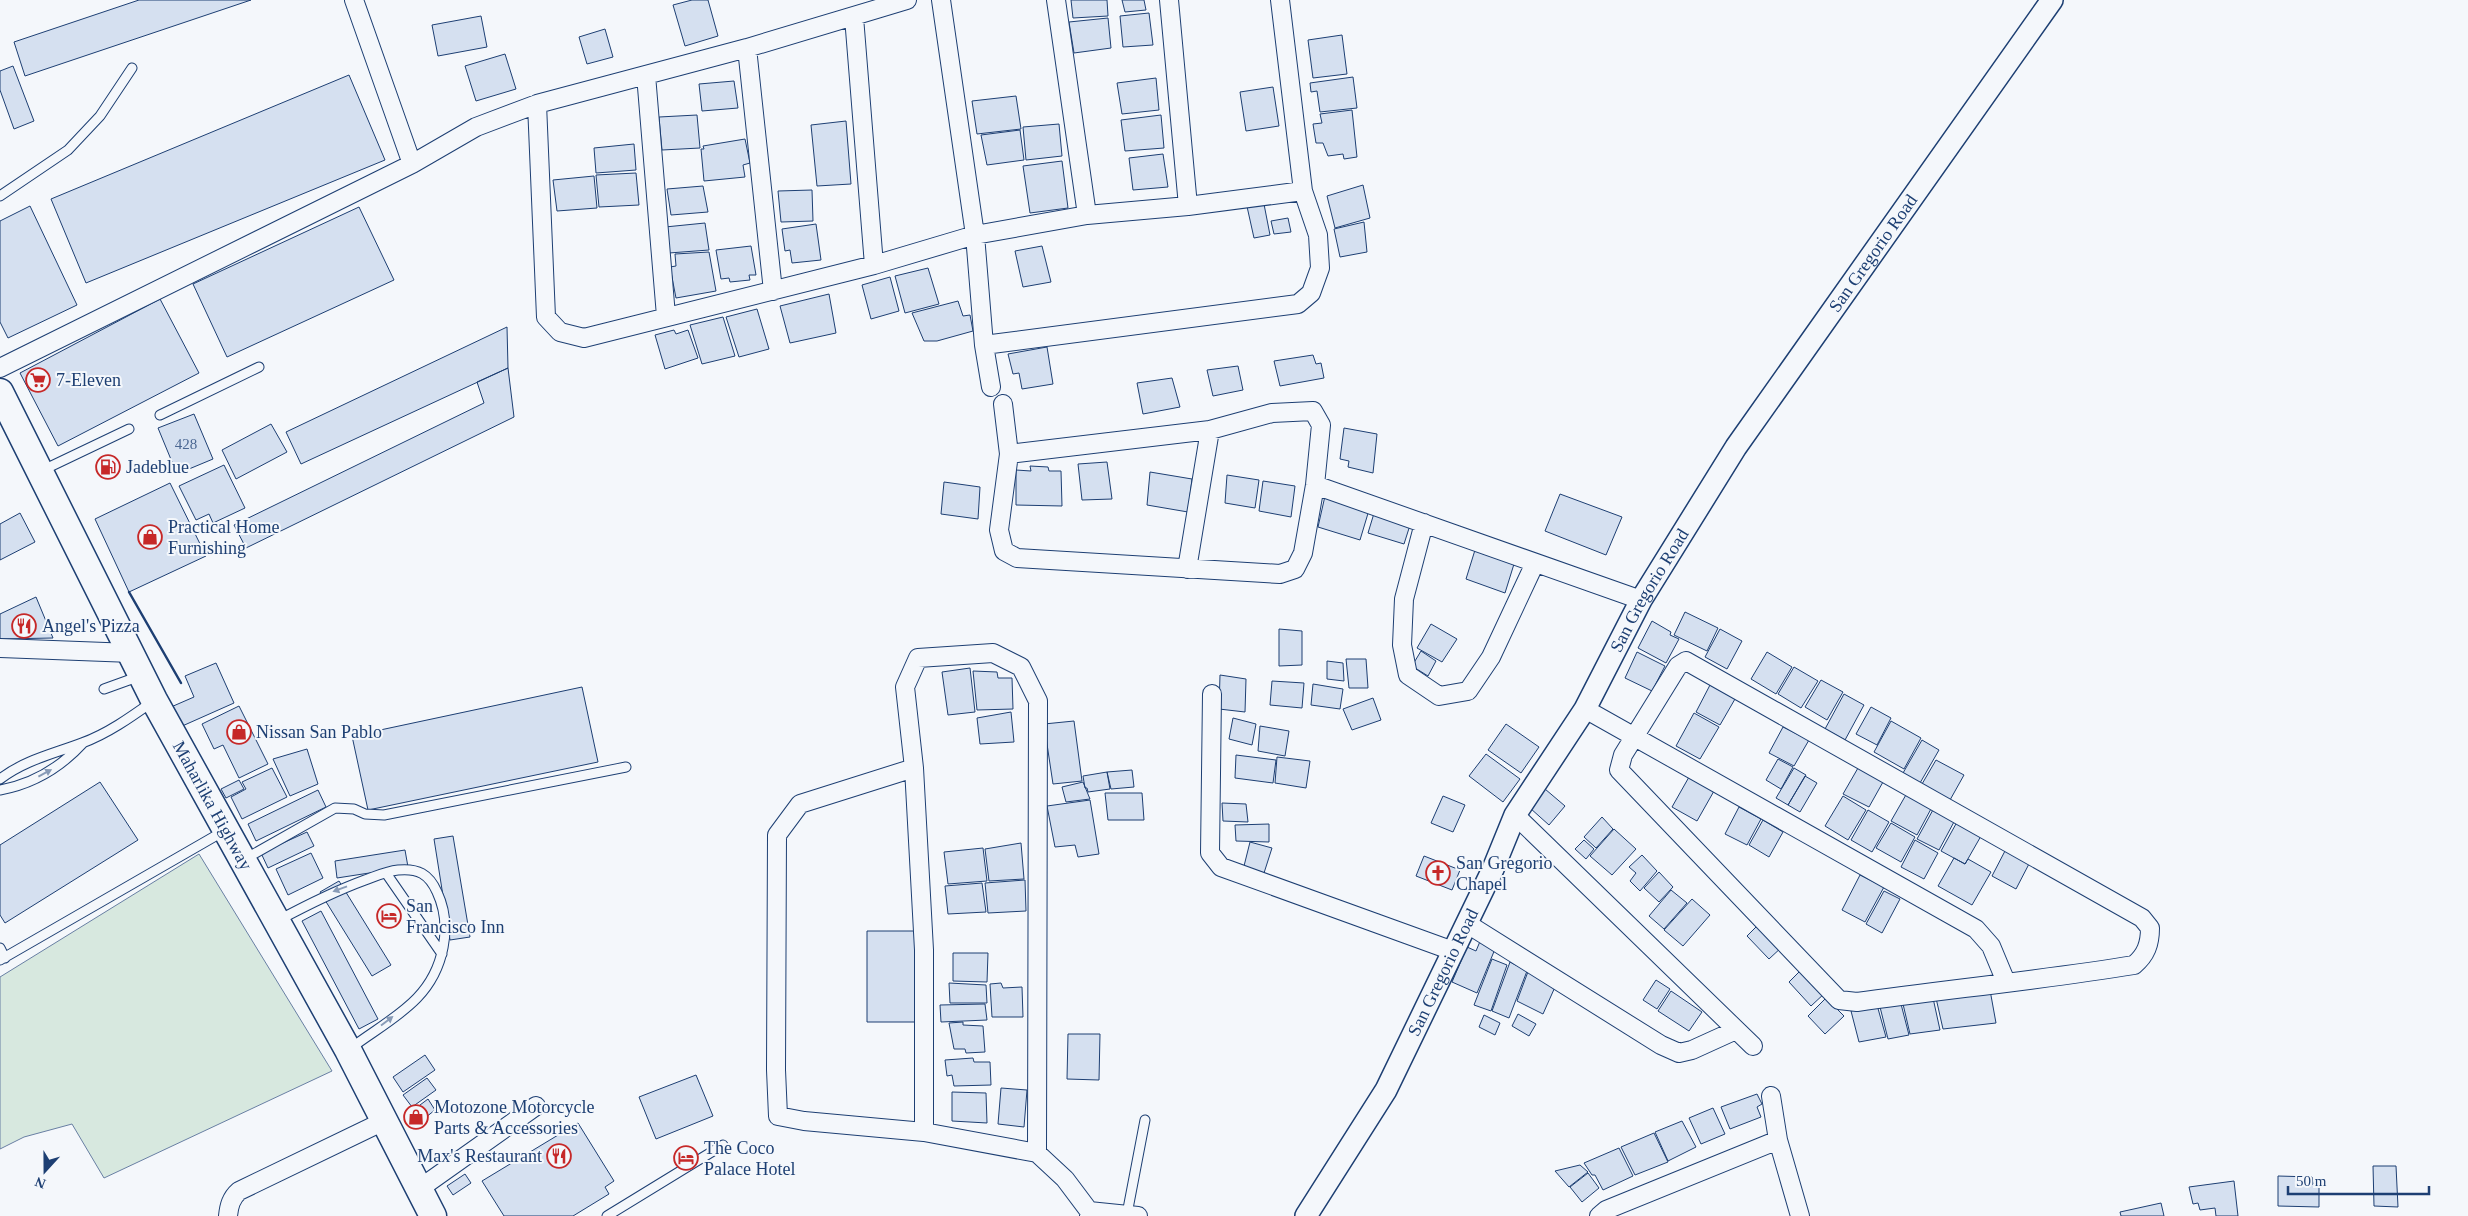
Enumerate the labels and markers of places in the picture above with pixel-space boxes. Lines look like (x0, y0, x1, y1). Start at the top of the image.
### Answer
supermarket icon: 7-Eleven (25, 367, 51, 393)
place label: 7-Eleven (56, 370, 121, 390)
fuel station icon: Jadeblue (95, 454, 121, 480)
place label: Jadeblue (126, 457, 189, 477)
place label: Practical Home Furnishing (168, 517, 279, 558)
shop icon: Practical Home Furnishing (137, 524, 163, 550)
restaurant icon: Angel's Pizza (11, 613, 37, 639)
place label: Angel's Pizza (42, 616, 140, 636)
shop icon: Nissan San Pablo (226, 719, 252, 745)
place label: Nissan San Pablo (256, 722, 382, 742)
place label: San Gregorio Chapel (1456, 853, 1552, 894)
church icon: San Gregorio Chapel (1425, 860, 1451, 886)
place label: San Francisco Inn (406, 896, 504, 937)
hotel icon: San Francisco Inn (376, 903, 402, 929)
place label: Motozone Motorcycle Parts & Accessories (434, 1097, 594, 1138)
shop icon: Motozone Motorcycle Parts & Accessories (403, 1104, 429, 1130)
place label: The Coco Palace Hotel (704, 1138, 795, 1179)
restaurant icon: Max's Restaurant (546, 1143, 572, 1169)
hotel icon: The Coco Palace Hotel (673, 1145, 699, 1171)
place label: Max's Restaurant (417, 1146, 542, 1166)

